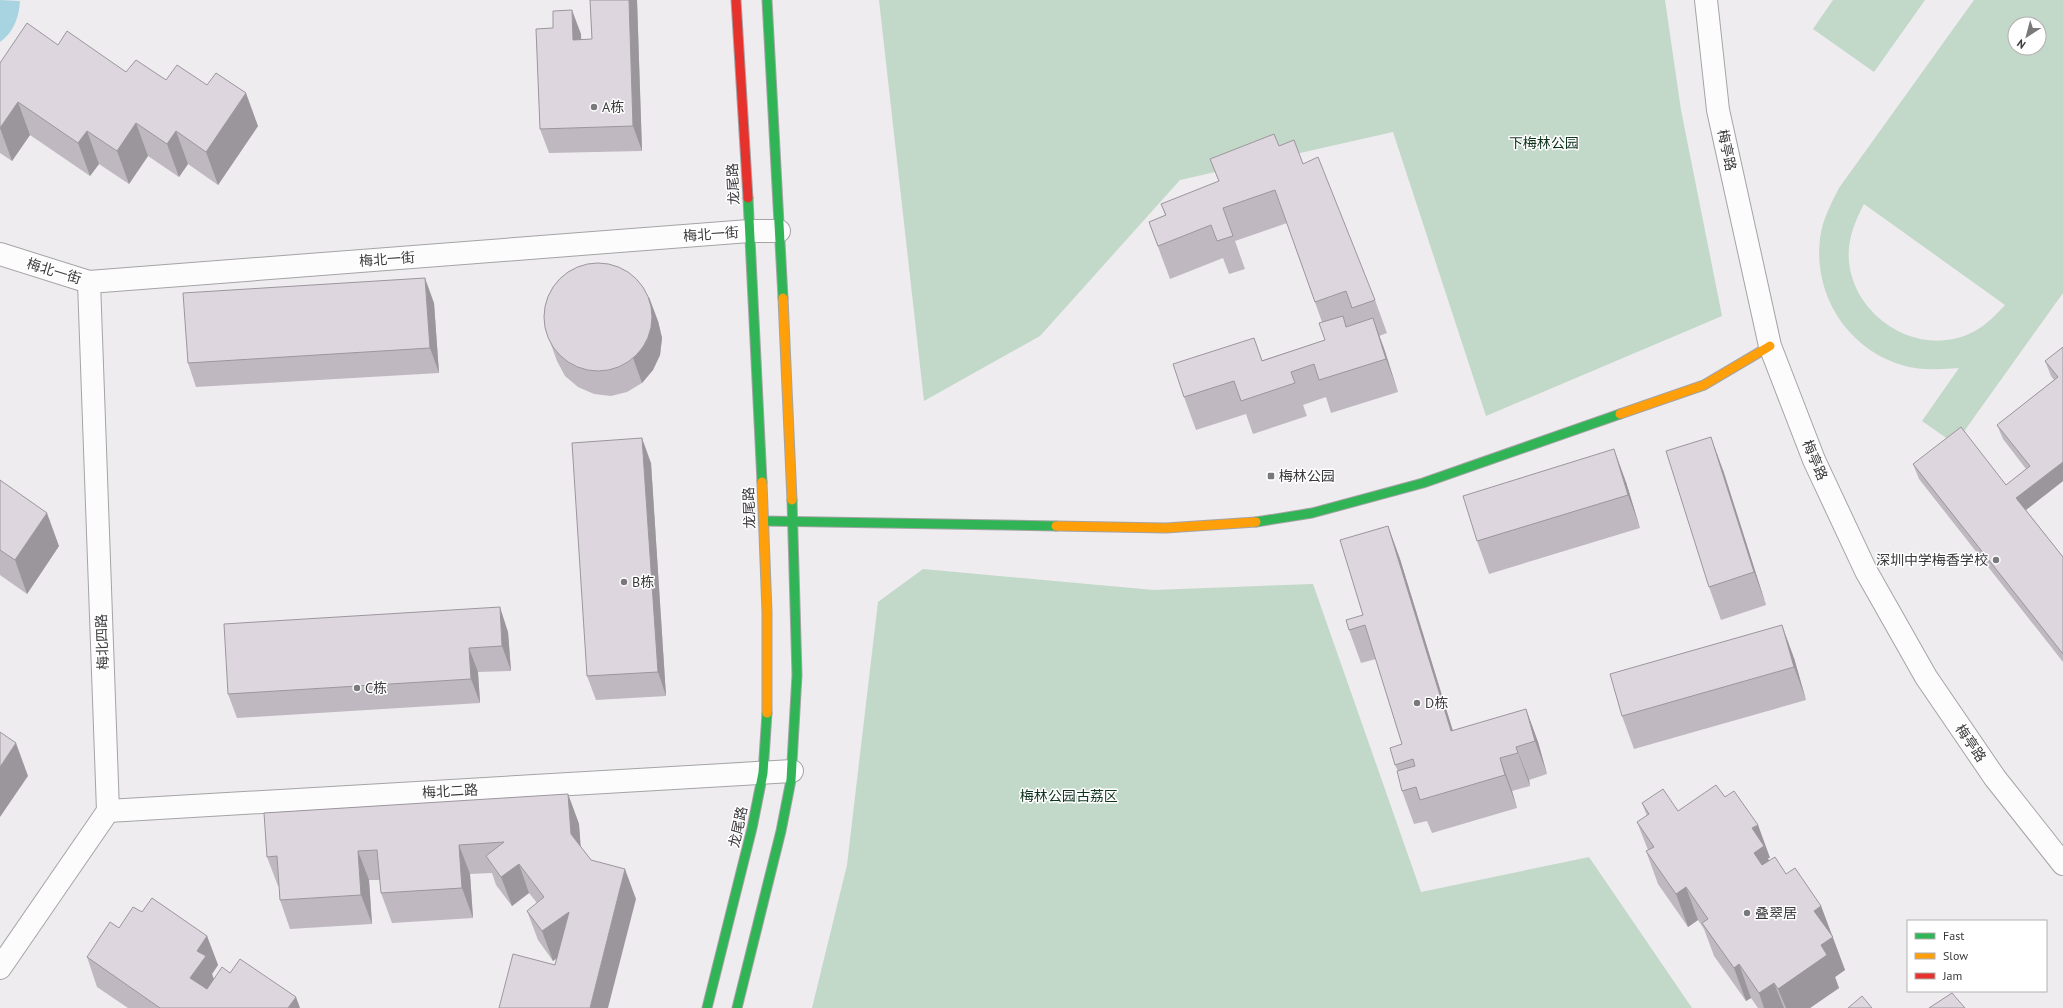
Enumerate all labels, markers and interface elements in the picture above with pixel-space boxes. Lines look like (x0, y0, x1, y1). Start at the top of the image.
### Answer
north arrow (2007, 16, 2047, 56)
text: N (2014, 36, 2028, 52)
place label: A栋 (602, 98, 624, 116)
marker: A栋 (589, 102, 599, 112)
street label: 梅亭路 (1714, 128, 1740, 172)
park label: 下梅林公园 (1509, 134, 1579, 152)
street label: 龙尾路 (723, 163, 743, 205)
street label: 梅北一街 (682, 223, 740, 245)
street label: 梅北一街 (358, 248, 416, 270)
street label: 梅北一街 (25, 254, 83, 288)
street label: 梅亭路 (1799, 437, 1831, 483)
place label: 梅林公园 (1279, 467, 1335, 485)
marker: 梅林公园 (1266, 471, 1276, 481)
street label: 龙尾路 (739, 487, 759, 529)
place label: 深圳中学梅香学校 (1876, 551, 1988, 569)
marker: 深圳中学梅香学校 (1991, 555, 2001, 565)
place label: B栋 (632, 573, 654, 591)
marker: B栋 (619, 577, 629, 587)
street label: 梅北四路 (92, 614, 112, 670)
place label: C栋 (365, 679, 387, 697)
marker: C栋 (352, 683, 362, 693)
place label: D栋 (1425, 694, 1448, 712)
marker: D栋 (1412, 698, 1422, 708)
street label: 梅亭路 (1952, 721, 1990, 765)
street label: 梅北二路 (422, 781, 478, 801)
park label: 梅林公园古荔区 (1020, 787, 1118, 805)
street label: 龙尾路 (725, 805, 751, 849)
place label: 叠翠居 (1755, 904, 1797, 922)
marker: 叠翠居 (1742, 908, 1752, 918)
legend (1907, 920, 2047, 992)
text: Fast (1943, 928, 1964, 943)
text: Slow (1943, 948, 1968, 963)
text: Jam (1942, 968, 1962, 983)

